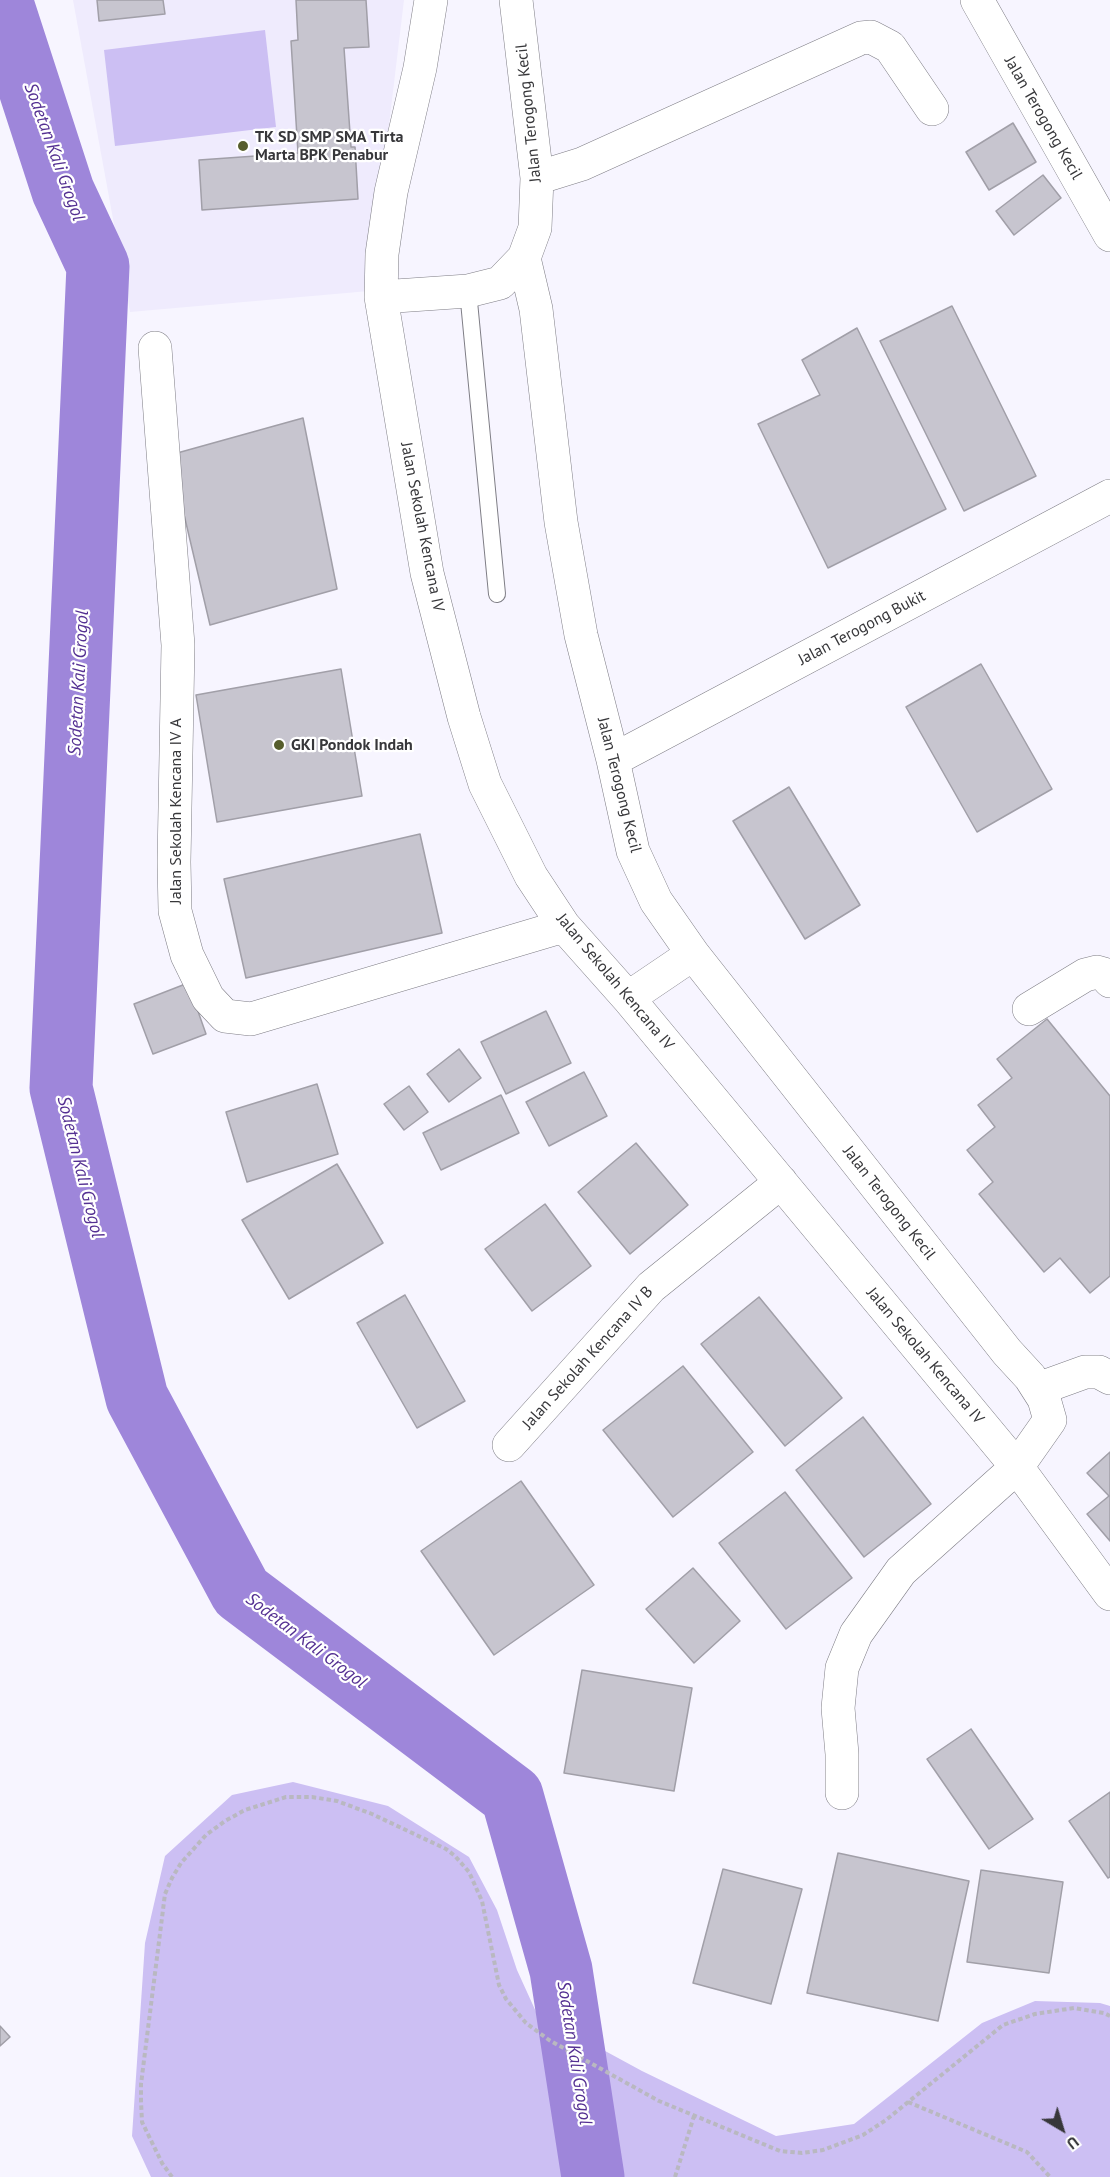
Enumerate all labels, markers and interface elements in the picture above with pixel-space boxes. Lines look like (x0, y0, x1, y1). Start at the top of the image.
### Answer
street label: Jalan Terogong Kecil (512, 43, 546, 183)
street label: Jalan Terogong Kecil (1000, 53, 1086, 183)
water label: Sodetan Kali Grogol (19, 80, 89, 224)
place label: TK SD SMP SMA Tirta Marta BPK Penabur (255, 127, 403, 165)
marker: TK SD SMP SMA Tirta Marta BPK Penabur (236, 139, 250, 153)
street label: Jalan Sekolah Kencana IV (396, 441, 448, 613)
street label: Jalan Terogong Bukit (795, 586, 929, 670)
water label: Sodetan Kali Grogol (64, 610, 94, 756)
street label: Jalan Terogong Kecil (593, 715, 645, 855)
street label: Jalan Sekolah Kencana IV A (166, 718, 186, 904)
place label: GKI Pondok Indah (291, 735, 413, 755)
marker: GKI Pondok Indah (272, 738, 286, 752)
street label: Jalan Sekolah Kencana IV (552, 910, 678, 1054)
water label: Sodetan Kali Grogol (52, 1094, 108, 1240)
street label: Jalan Terogong Kecil (839, 1142, 939, 1264)
street label: Jalan Sekolah Kencana IV B (519, 1283, 657, 1433)
street label: Jalan Sekolah Kencana IV (862, 1284, 988, 1428)
water label: Sodetan Kali Grogol (241, 1589, 371, 1693)
water label: Sodetan Kali Grogol (552, 1979, 596, 2127)
north arrow (1032, 2099, 1092, 2159)
text: U (1063, 2132, 1083, 2154)

